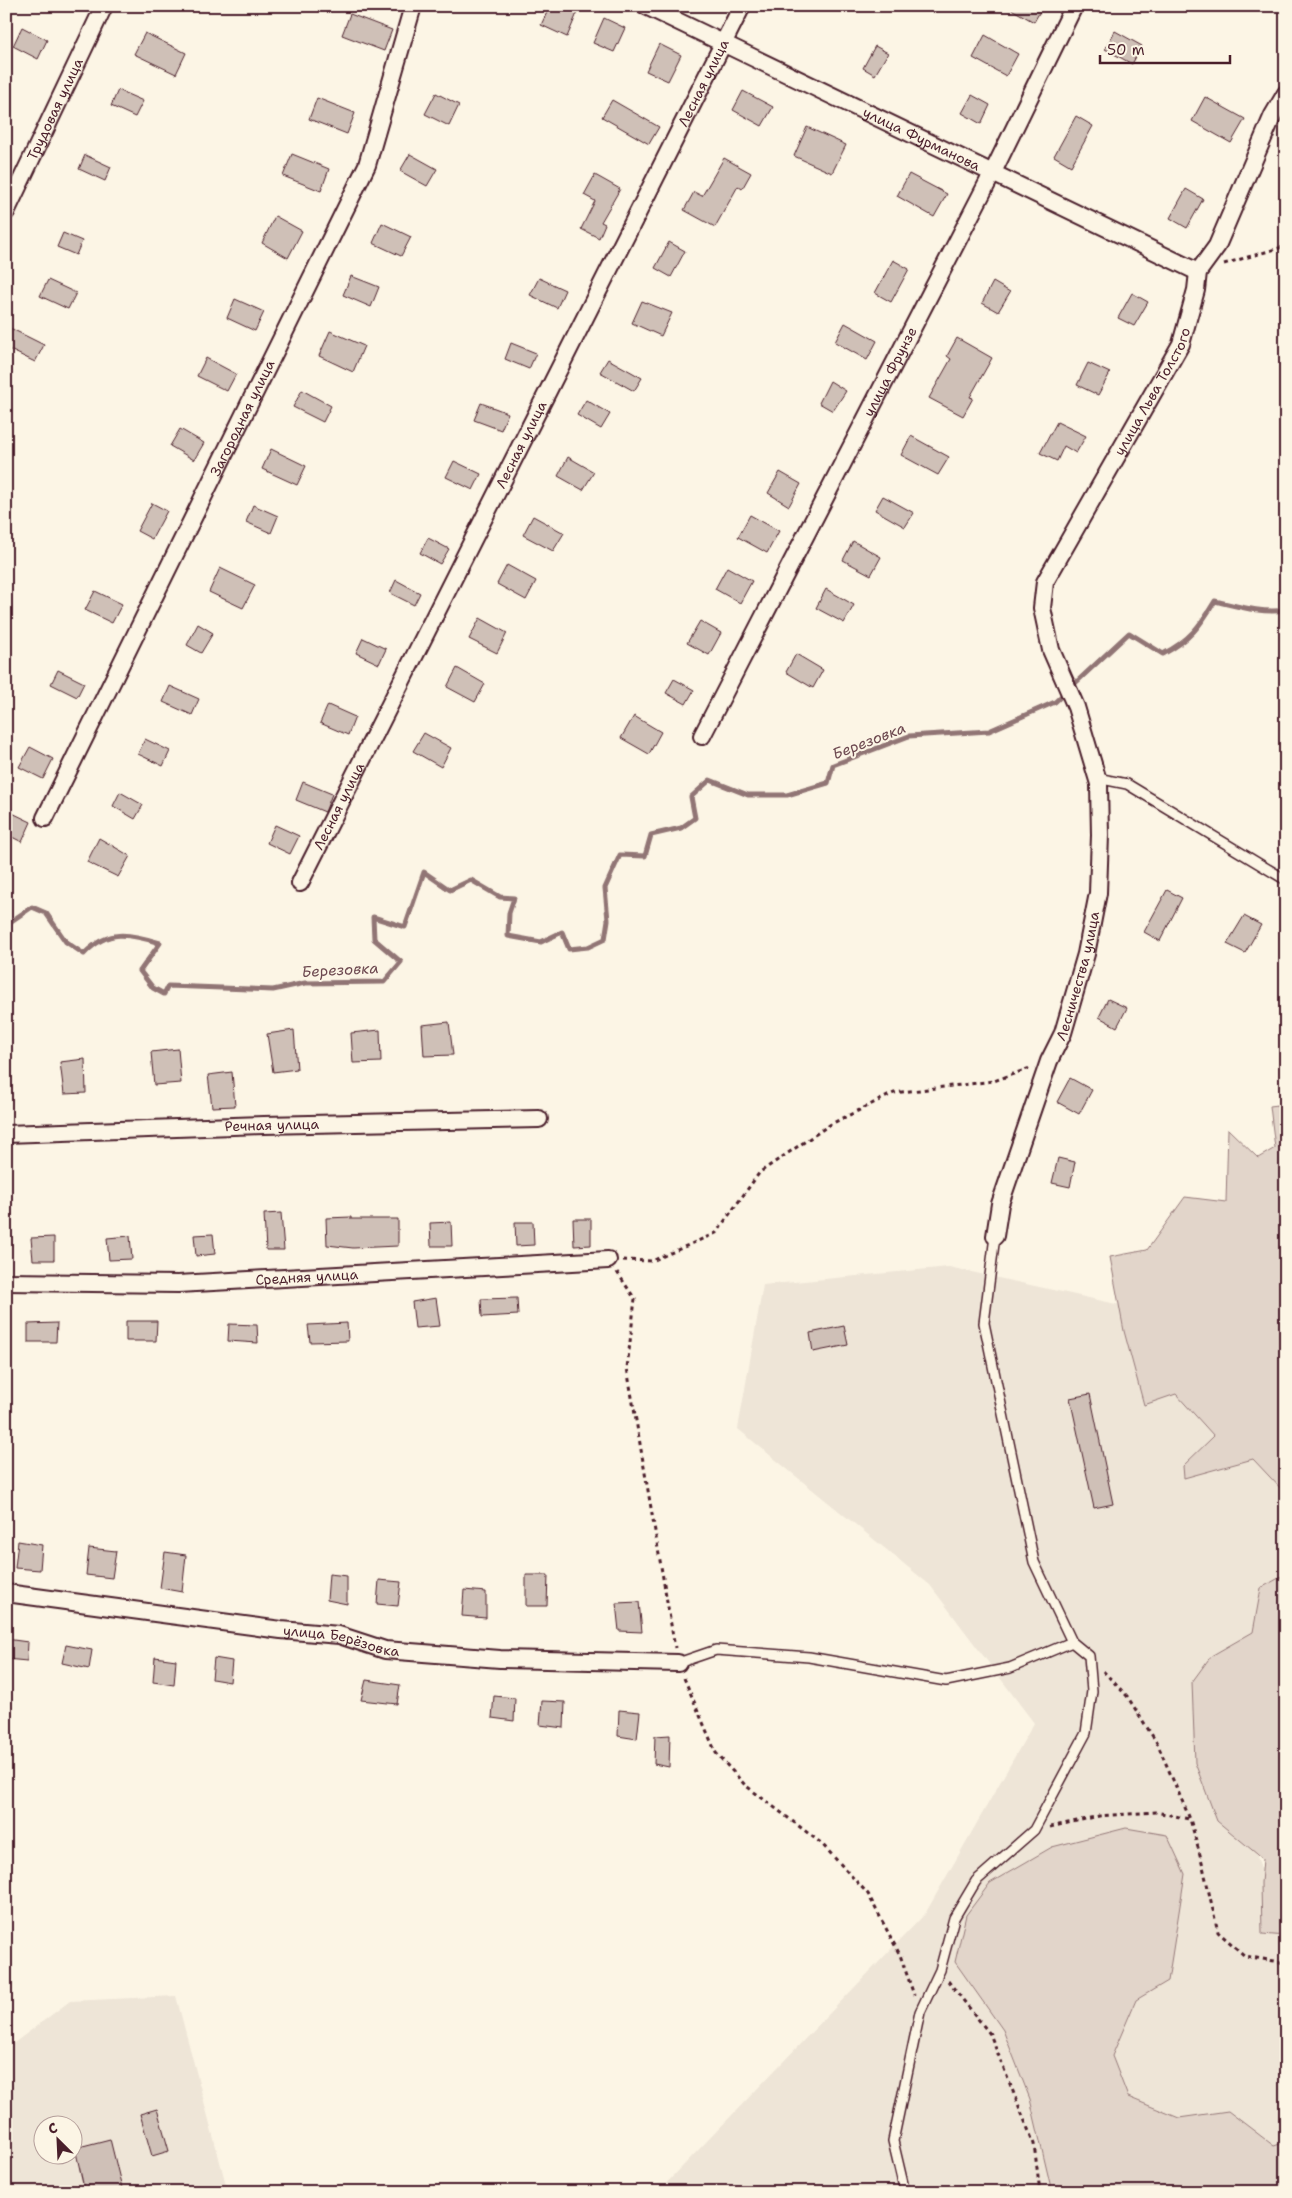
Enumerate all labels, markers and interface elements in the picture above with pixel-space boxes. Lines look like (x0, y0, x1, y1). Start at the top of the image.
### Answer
scale bar (1100, 32, 1230, 64)
street label: Лесная улица (674, 36, 733, 130)
text: 50 m (1107, 40, 1145, 60)
street label: Трудовая улица (23, 55, 87, 163)
street label: улица Фурманова (860, 103, 983, 175)
street label: улица Фрунзе (859, 324, 921, 420)
street label: улица Льва Толстого (1110, 326, 1194, 459)
street label: Загородная улица (206, 357, 279, 479)
street label: Лесная улица (491, 398, 551, 491)
water label: Березовка (829, 718, 909, 764)
street label: Лесная улица (309, 759, 368, 853)
street label: Лесничества улица (1052, 909, 1103, 1044)
water label: Березовка (301, 958, 379, 982)
street label: Речная улица (224, 1115, 319, 1135)
street label: Средняя улица (255, 1265, 359, 1289)
street label: улица Берёзовка (282, 1621, 400, 1660)
north arrow (32, 2116, 82, 2166)
text: С (45, 2118, 60, 2138)

